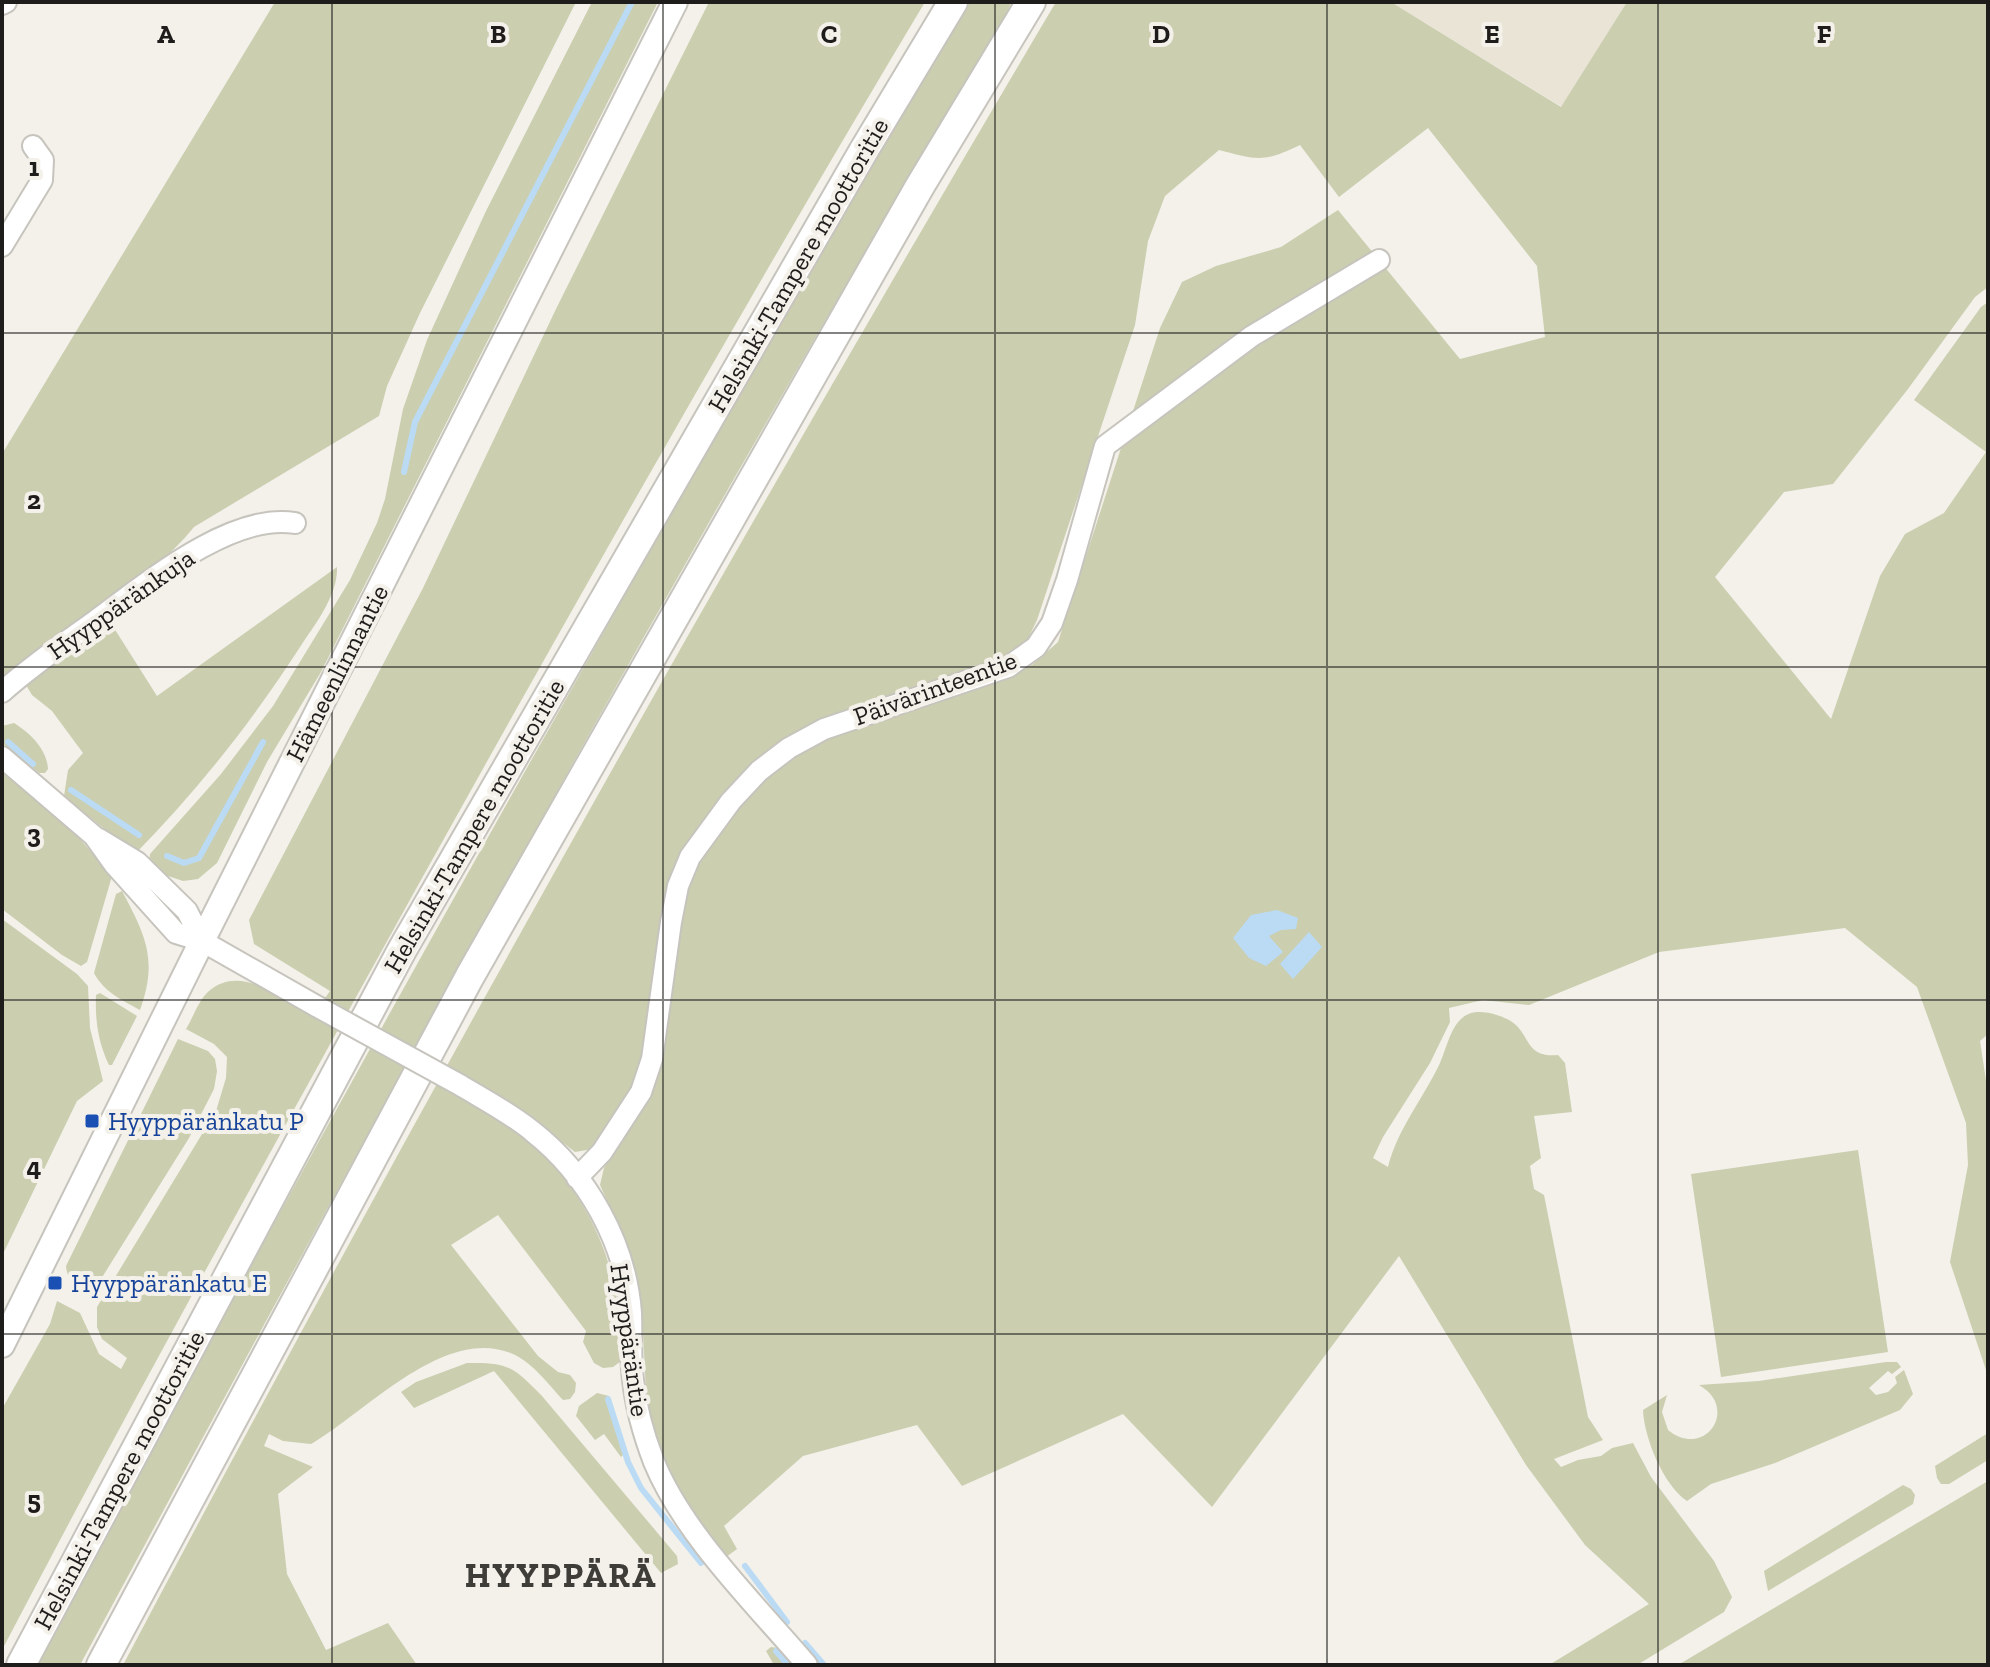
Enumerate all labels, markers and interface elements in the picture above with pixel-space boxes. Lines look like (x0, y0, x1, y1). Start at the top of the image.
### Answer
text: A (157, 18, 175, 50)
text: B (490, 18, 506, 50)
text: C (821, 18, 837, 50)
text: D (1152, 18, 1170, 50)
text: E (1484, 18, 1500, 50)
text: F (1817, 18, 1832, 50)
street label: Helsinki-Tampere moottoritie (701, 112, 895, 418)
text: 1 (29, 151, 40, 183)
text: 2 (27, 484, 41, 516)
street label: Hyyppäränkuja (41, 541, 201, 666)
street label: Hämeenlinnantie (279, 579, 395, 767)
street label: Päivärinteentie (849, 644, 1021, 732)
street label: Helsinki-Tampere moottoritie (377, 673, 571, 979)
text: 3 (27, 818, 41, 850)
place label: Hyyppäränkatu P (108, 1105, 304, 1137)
marker: Hyyppäränkatu P (83, 1112, 101, 1130)
text: 4 (27, 1151, 42, 1183)
street label: Hyyppäräntie (603, 1262, 657, 1418)
place label: Hyyppäränkatu E (71, 1267, 267, 1299)
marker: Hyyppäränkatu E (46, 1274, 64, 1292)
street label: Helsinki-Tampere moottoritie (26, 1325, 212, 1635)
text: 5 (27, 1484, 41, 1516)
district label: HYYPPÄRÄ (465, 1555, 657, 1596)

